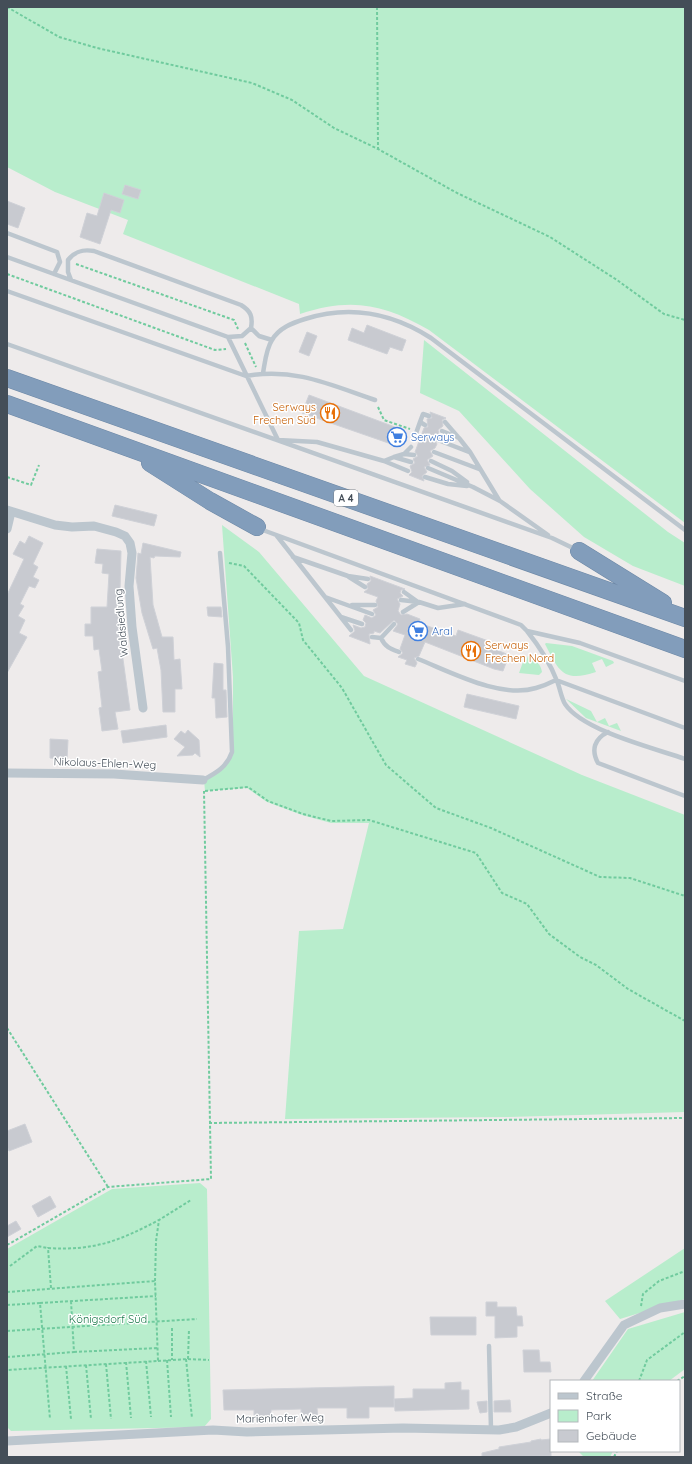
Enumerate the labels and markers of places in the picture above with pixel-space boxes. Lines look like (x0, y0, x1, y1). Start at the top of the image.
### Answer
place label: Serways Frechen Süd (253, 400, 316, 427)
restaurant icon: Serways Frechen Süd (319, 402, 341, 424)
supermarket icon: Serways (386, 426, 408, 448)
place label: Serways (411, 430, 454, 444)
supermarket icon: Aral (407, 620, 429, 642)
place label: Aral (432, 624, 452, 638)
place label: Serways Frechen Nord (485, 638, 554, 665)
restaurant icon: Serways Frechen Nord (460, 640, 482, 662)

